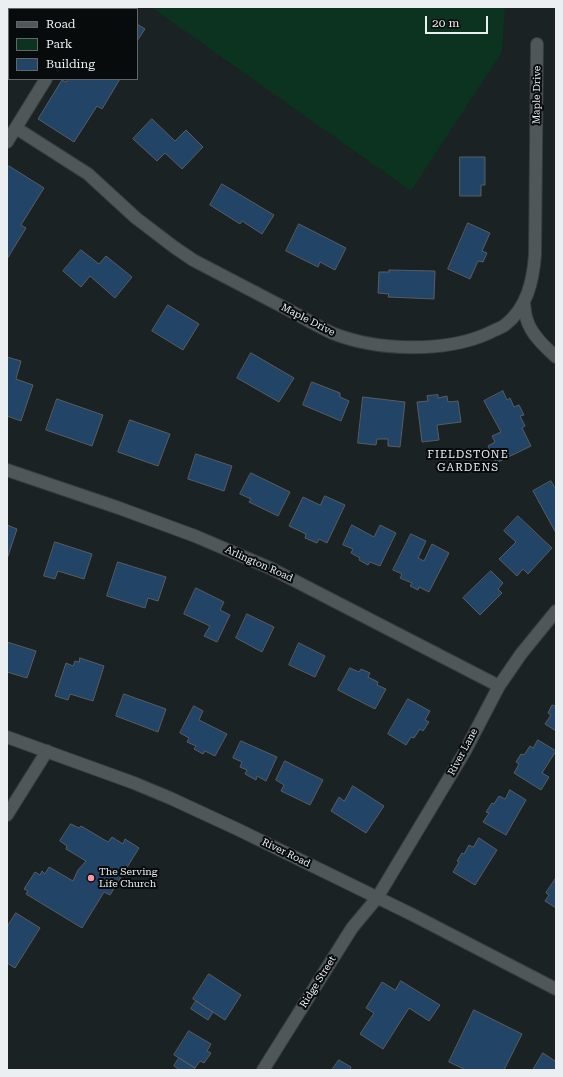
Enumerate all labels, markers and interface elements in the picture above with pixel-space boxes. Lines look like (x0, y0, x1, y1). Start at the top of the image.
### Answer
legend (8, 8, 138, 80)
scale bar (427, 8, 490, 34)
text: 20 m (432, 16, 459, 30)
text: Road (46, 17, 75, 31)
text: Park (46, 37, 72, 51)
text: Building (46, 57, 95, 71)
street label: Maple Drive (530, 66, 544, 124)
street label: Maple Drive (279, 301, 337, 339)
district label: FIELDSTONE GARDENS (427, 448, 509, 474)
street label: Arlington Road (223, 544, 295, 584)
street label: River Lane (446, 726, 480, 778)
street label: River Road (260, 836, 312, 870)
place label: The Serving Life Church (99, 866, 157, 890)
marker: The Serving Life Church (86, 873, 96, 883)
street label: Ridge Street (297, 954, 339, 1010)

